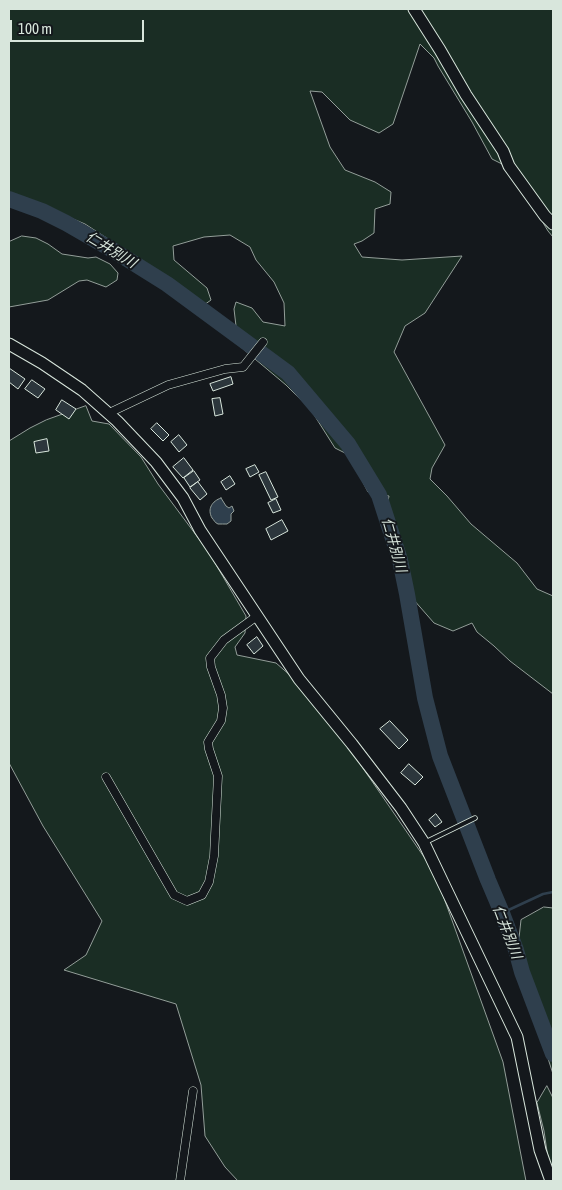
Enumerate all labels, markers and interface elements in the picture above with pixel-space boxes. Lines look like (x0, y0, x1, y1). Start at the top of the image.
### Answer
scale bar (12, 10, 146, 42)
text: 100 m (18, 20, 52, 37)
water label: 仁井別川 (83, 228, 139, 272)
water label: 仁井別川 (378, 516, 410, 574)
water label: 仁井別川 (489, 903, 525, 961)

